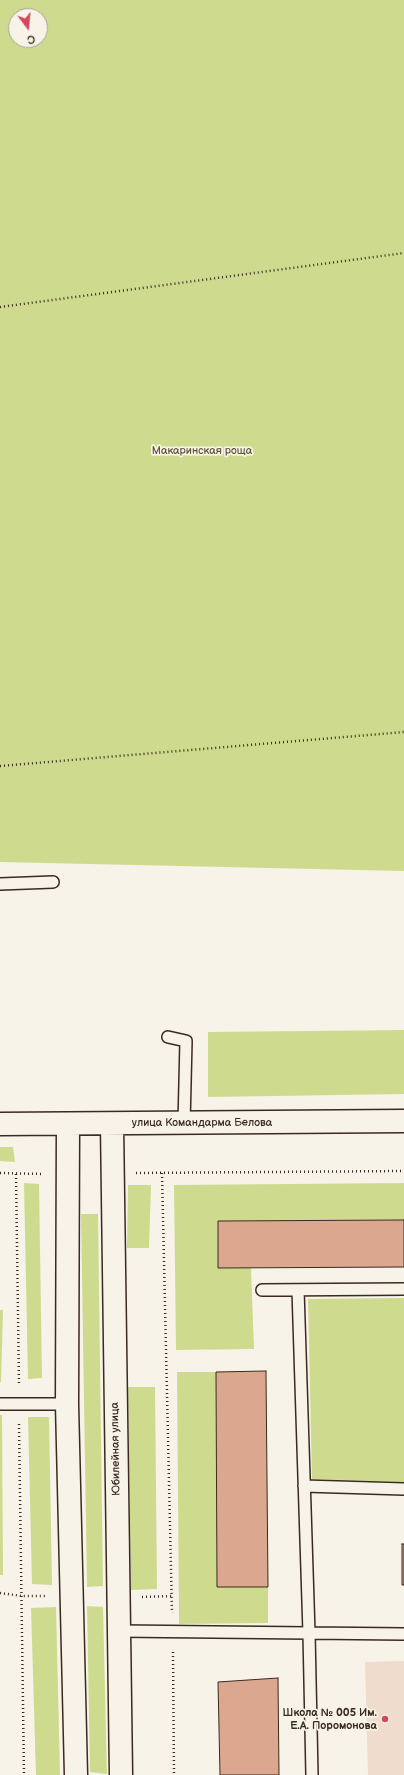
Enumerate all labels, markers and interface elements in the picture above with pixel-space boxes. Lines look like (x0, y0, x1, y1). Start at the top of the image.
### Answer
north arrow (8, 8, 48, 48)
text: С (26, 32, 37, 46)
park label: Макаринская роща (152, 444, 252, 458)
street label: улица Командарма Белова (132, 1116, 272, 1130)
street label: Юбилейная улица (109, 1402, 123, 1496)
place label: Школа № 005 Им. Е.А. Поромонова (283, 1706, 377, 1732)
marker: Школа № 005 Им. Е.А. Поромонова (380, 1714, 390, 1724)

